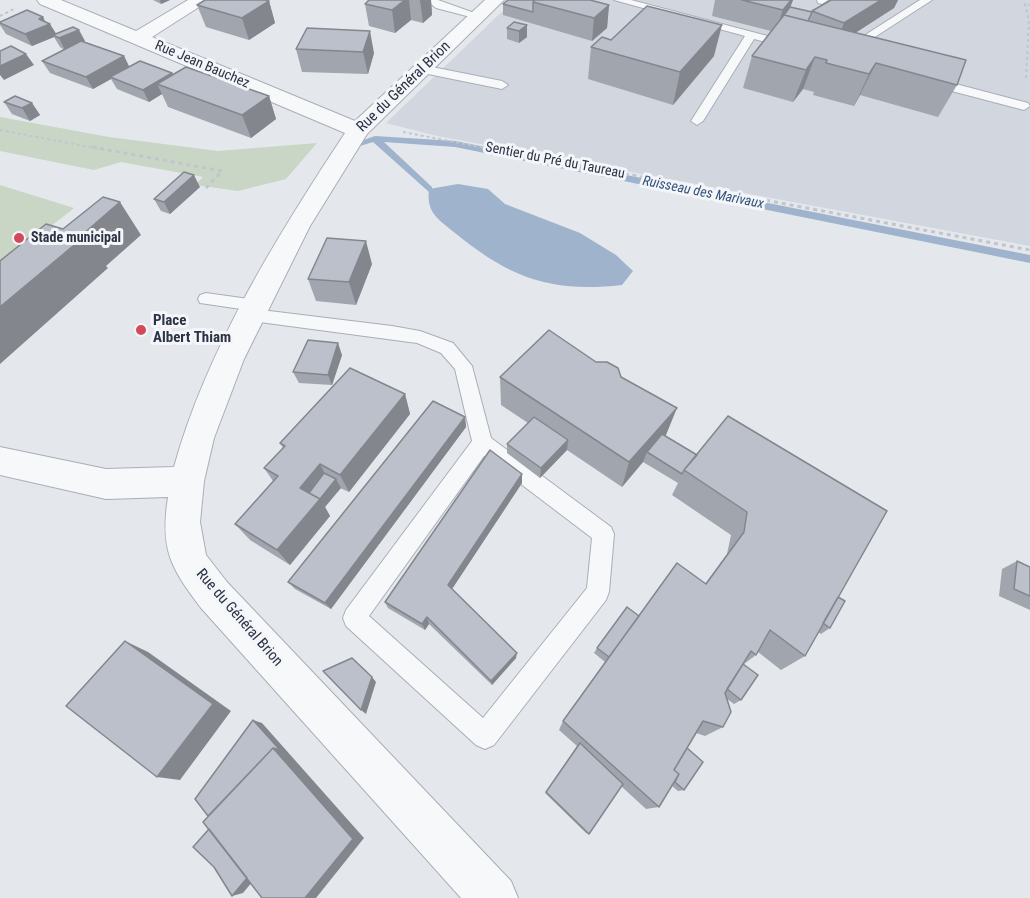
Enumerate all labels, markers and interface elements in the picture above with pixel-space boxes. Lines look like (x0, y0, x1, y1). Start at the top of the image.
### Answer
street label: Rue Jean Bauchez (152, 38, 252, 92)
street label: Rue du Général Brion (353, 38, 455, 136)
street label: Sentier du Pré du Taureau (484, 139, 626, 183)
water label: Ruisseau des Marivaux (641, 173, 765, 213)
place label: Stade municipal (31, 230, 121, 246)
marker: Stade municipal (12, 231, 26, 245)
place label: Place Albert Thiam (153, 312, 231, 347)
marker: Place Albert Thiam (134, 323, 148, 337)
street label: Rue du Général Brion (192, 566, 286, 670)

